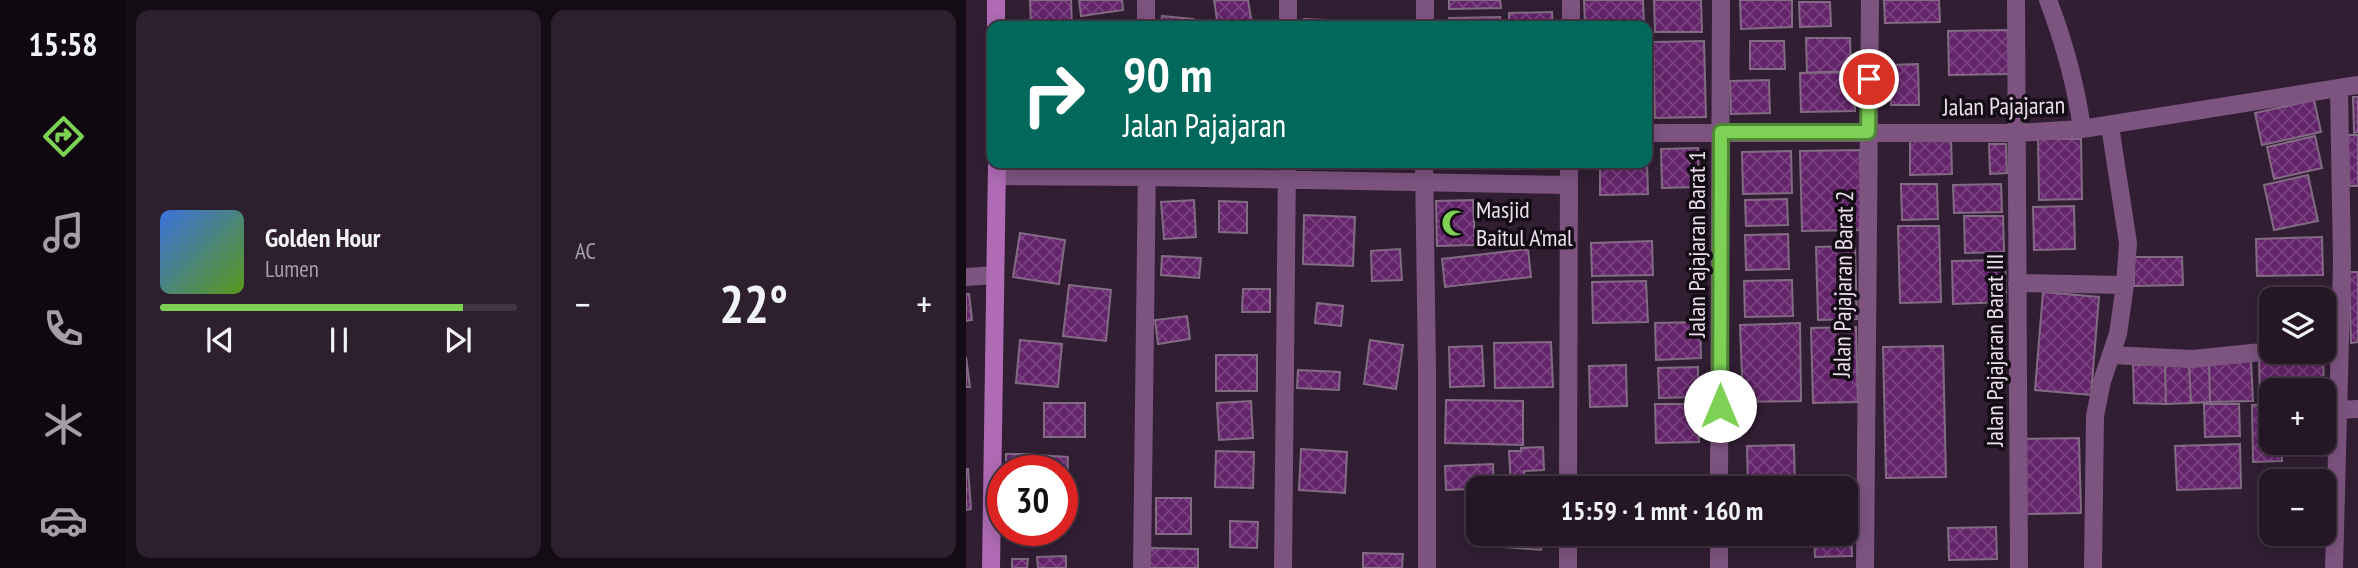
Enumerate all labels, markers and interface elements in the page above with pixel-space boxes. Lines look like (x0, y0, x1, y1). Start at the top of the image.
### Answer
text: 15:58 (28, 23, 98, 65)
text: 90 m (1123, 42, 1212, 106)
icon: right (1008, 49, 1099, 140)
pin (1839, 49, 1899, 109)
icon: arrive (1850, 60, 1888, 98)
street label: Jalan Pajajaran (1942, 89, 2065, 123)
text: Jalan Pajajaran (1123, 104, 1286, 146)
icon: directions (39, 112, 88, 161)
street label: Jalan Pajajaran Barat 1 (1681, 151, 1712, 338)
street label: Jalan Pajajaran Barat 2 (1826, 190, 1860, 379)
place label: Masjid Baitul A'mal (1476, 194, 1573, 253)
icon: music (39, 208, 88, 257)
mosque icon: Masjid Baitul A'mal (1440, 208, 1470, 238)
text: Golden Hour (265, 221, 380, 254)
text: AC (575, 236, 596, 265)
text: Lumen (265, 254, 319, 283)
street label: Jalan Pajajaran Barat III (1979, 254, 2010, 447)
text: 22° (719, 270, 788, 337)
text: − (575, 279, 591, 328)
text: + (916, 279, 932, 328)
map controls (2259, 287, 2336, 546)
button: layers (2259, 287, 2336, 364)
icon: phone (39, 304, 88, 353)
icon: previous (201, 321, 239, 359)
icon: pause (320, 321, 358, 359)
icon: next (439, 321, 477, 359)
position arrow (1683, 369, 1757, 443)
button: + (2259, 378, 2336, 455)
icon: climate (39, 400, 88, 449)
speed limit sign: 30 (987, 455, 1078, 546)
button: − (2259, 469, 2336, 546)
text: 15:59 · 1 mnt · 160 m (1561, 494, 1763, 527)
icon: car (39, 496, 88, 545)

